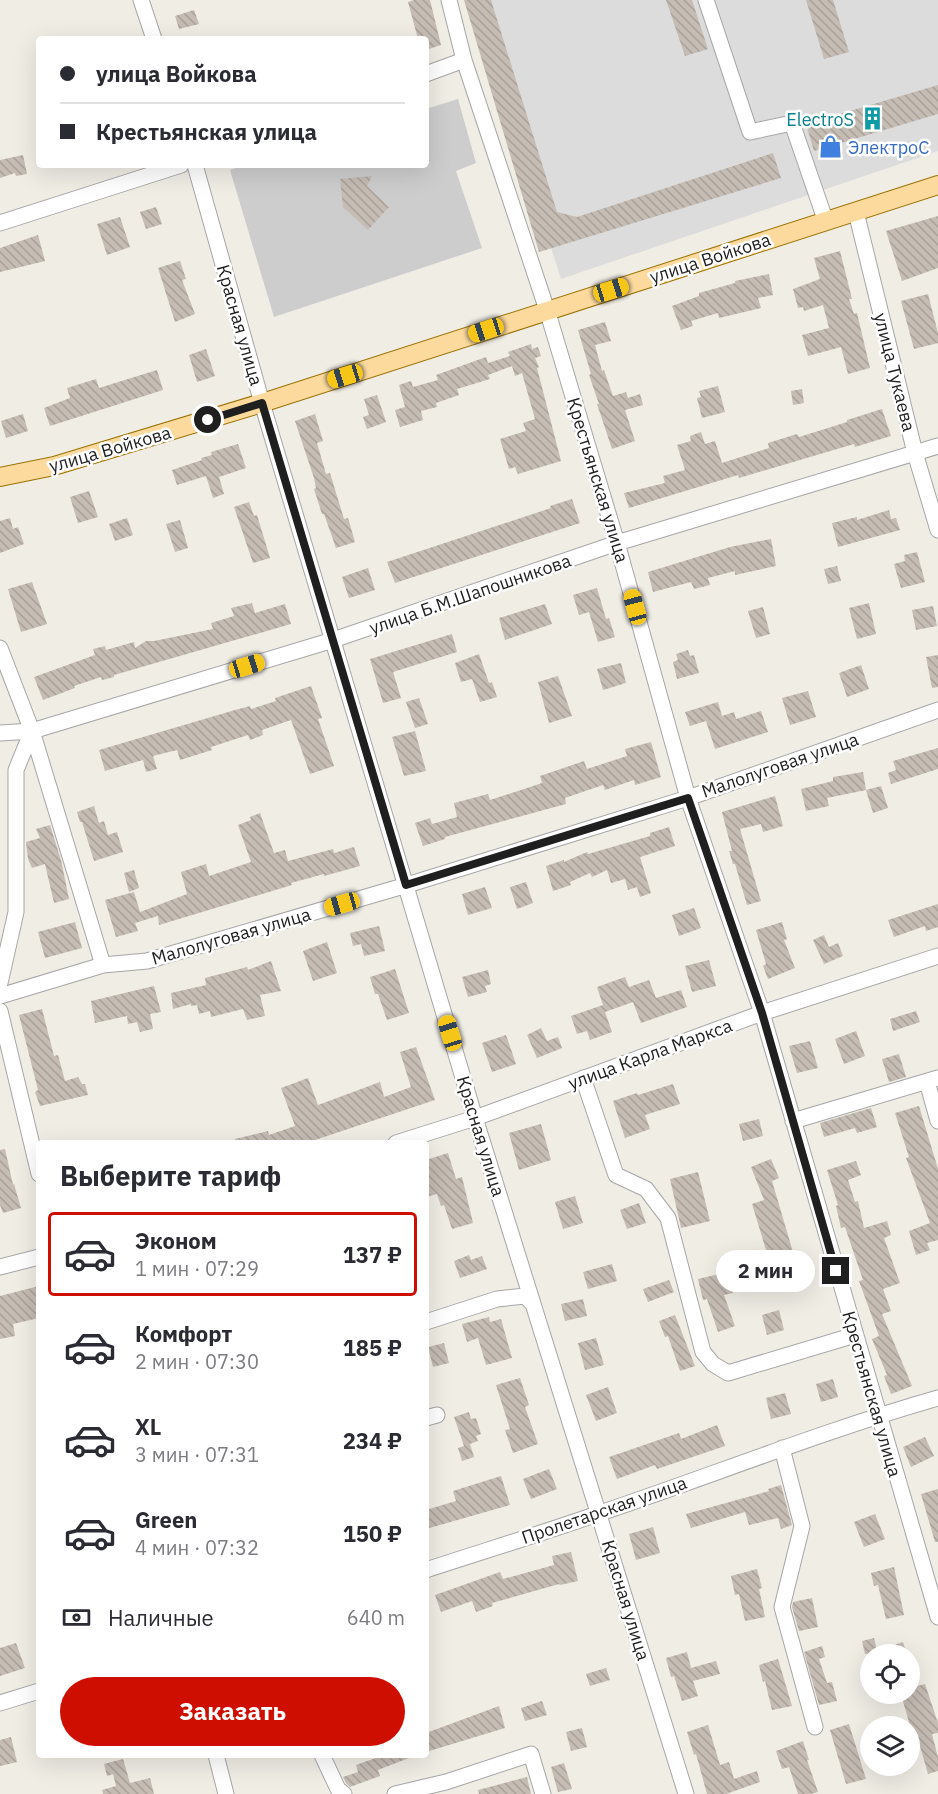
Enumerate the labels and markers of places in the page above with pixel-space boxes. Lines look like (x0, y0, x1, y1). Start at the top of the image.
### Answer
building icon: ElectroS (859, 106, 885, 132)
place label: ElectroS (786, 108, 854, 131)
shop icon: ЭлектроС (817, 134, 843, 160)
place label: ЭлектроС (848, 136, 929, 159)

